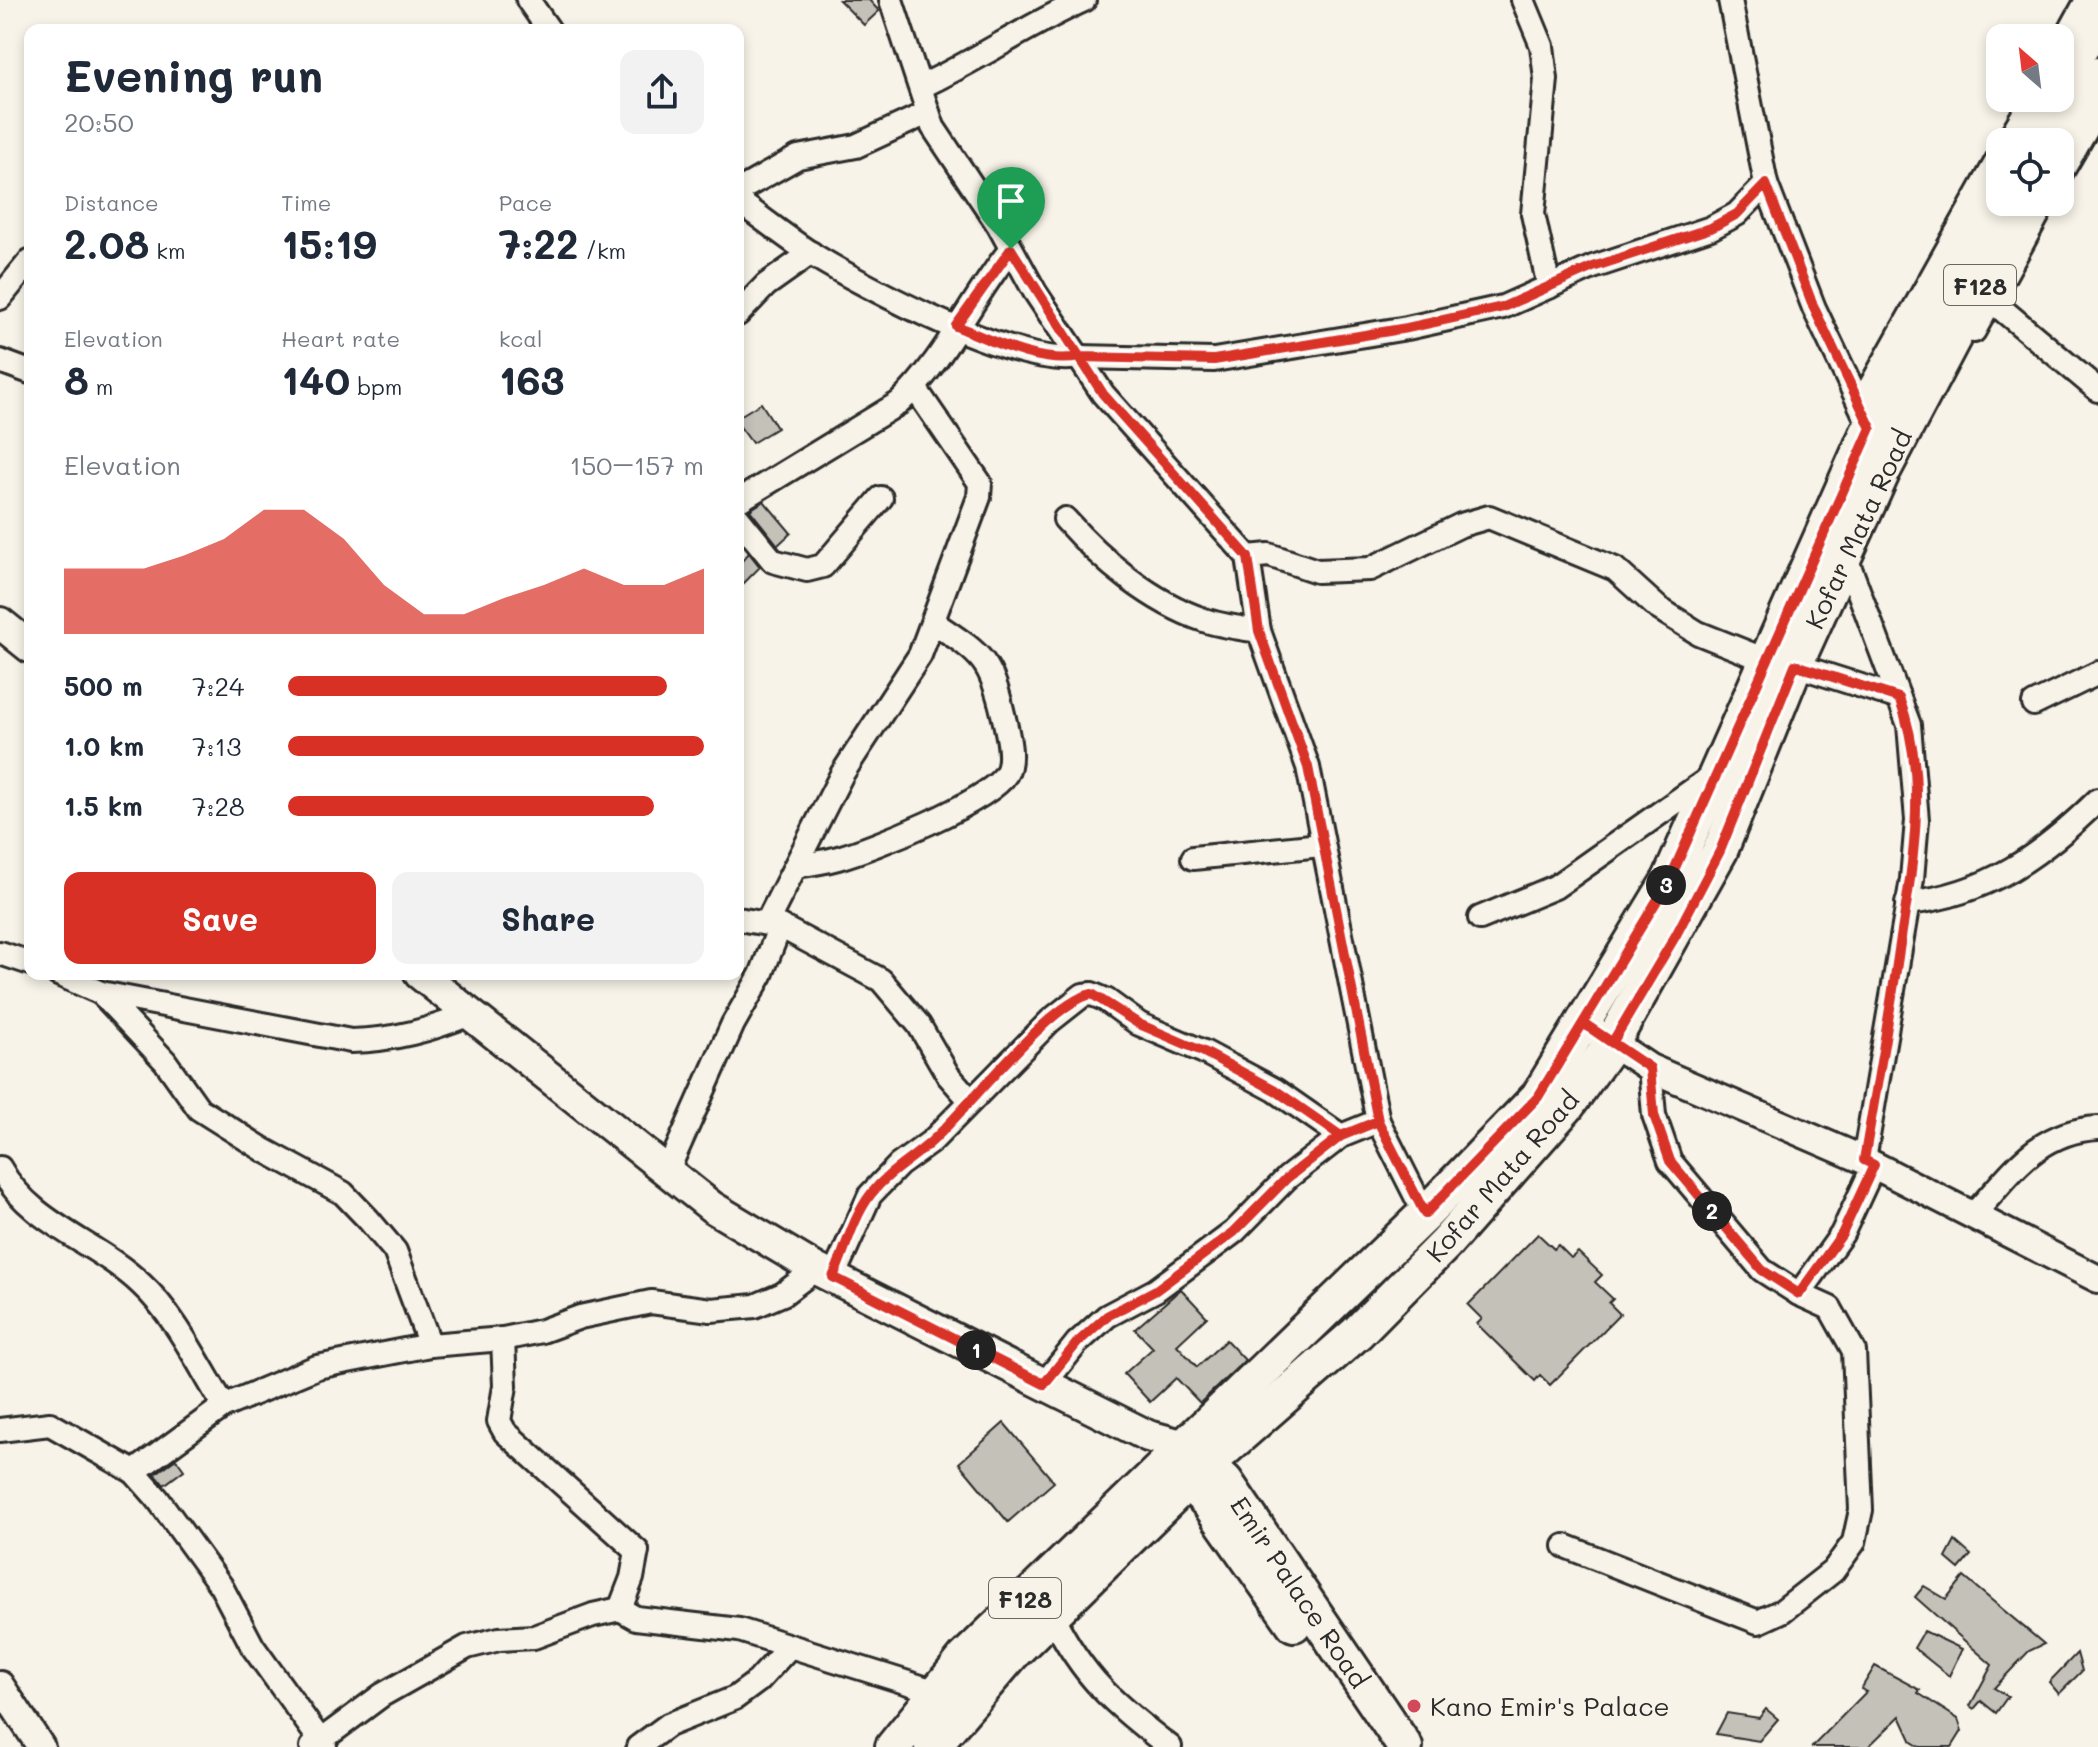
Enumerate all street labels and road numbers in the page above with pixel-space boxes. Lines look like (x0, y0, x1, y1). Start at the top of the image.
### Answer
road number: F128 (1944, 265, 2016, 305)
street label: Kofar Mata Road (1797, 424, 1919, 634)
street label: Kofar Mata Road (1418, 1083, 1586, 1269)
street label: Emir Palace Road (1223, 1490, 1377, 1694)
road number: F128 (989, 1578, 1061, 1618)

